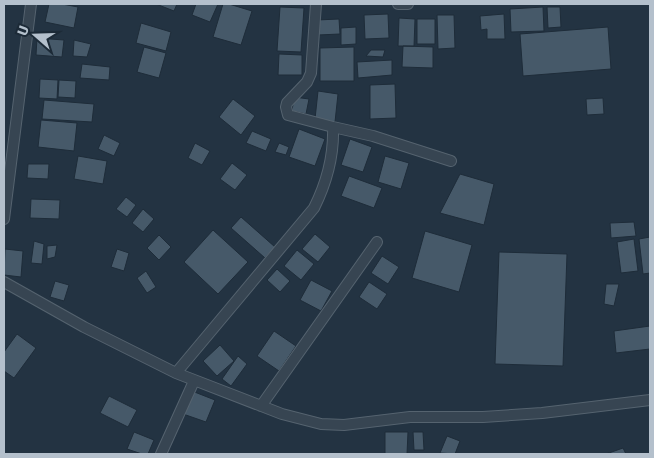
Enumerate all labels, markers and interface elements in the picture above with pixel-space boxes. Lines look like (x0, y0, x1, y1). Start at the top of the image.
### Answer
north arrow (10, 10, 60, 60)
text: U (14, 24, 33, 38)

